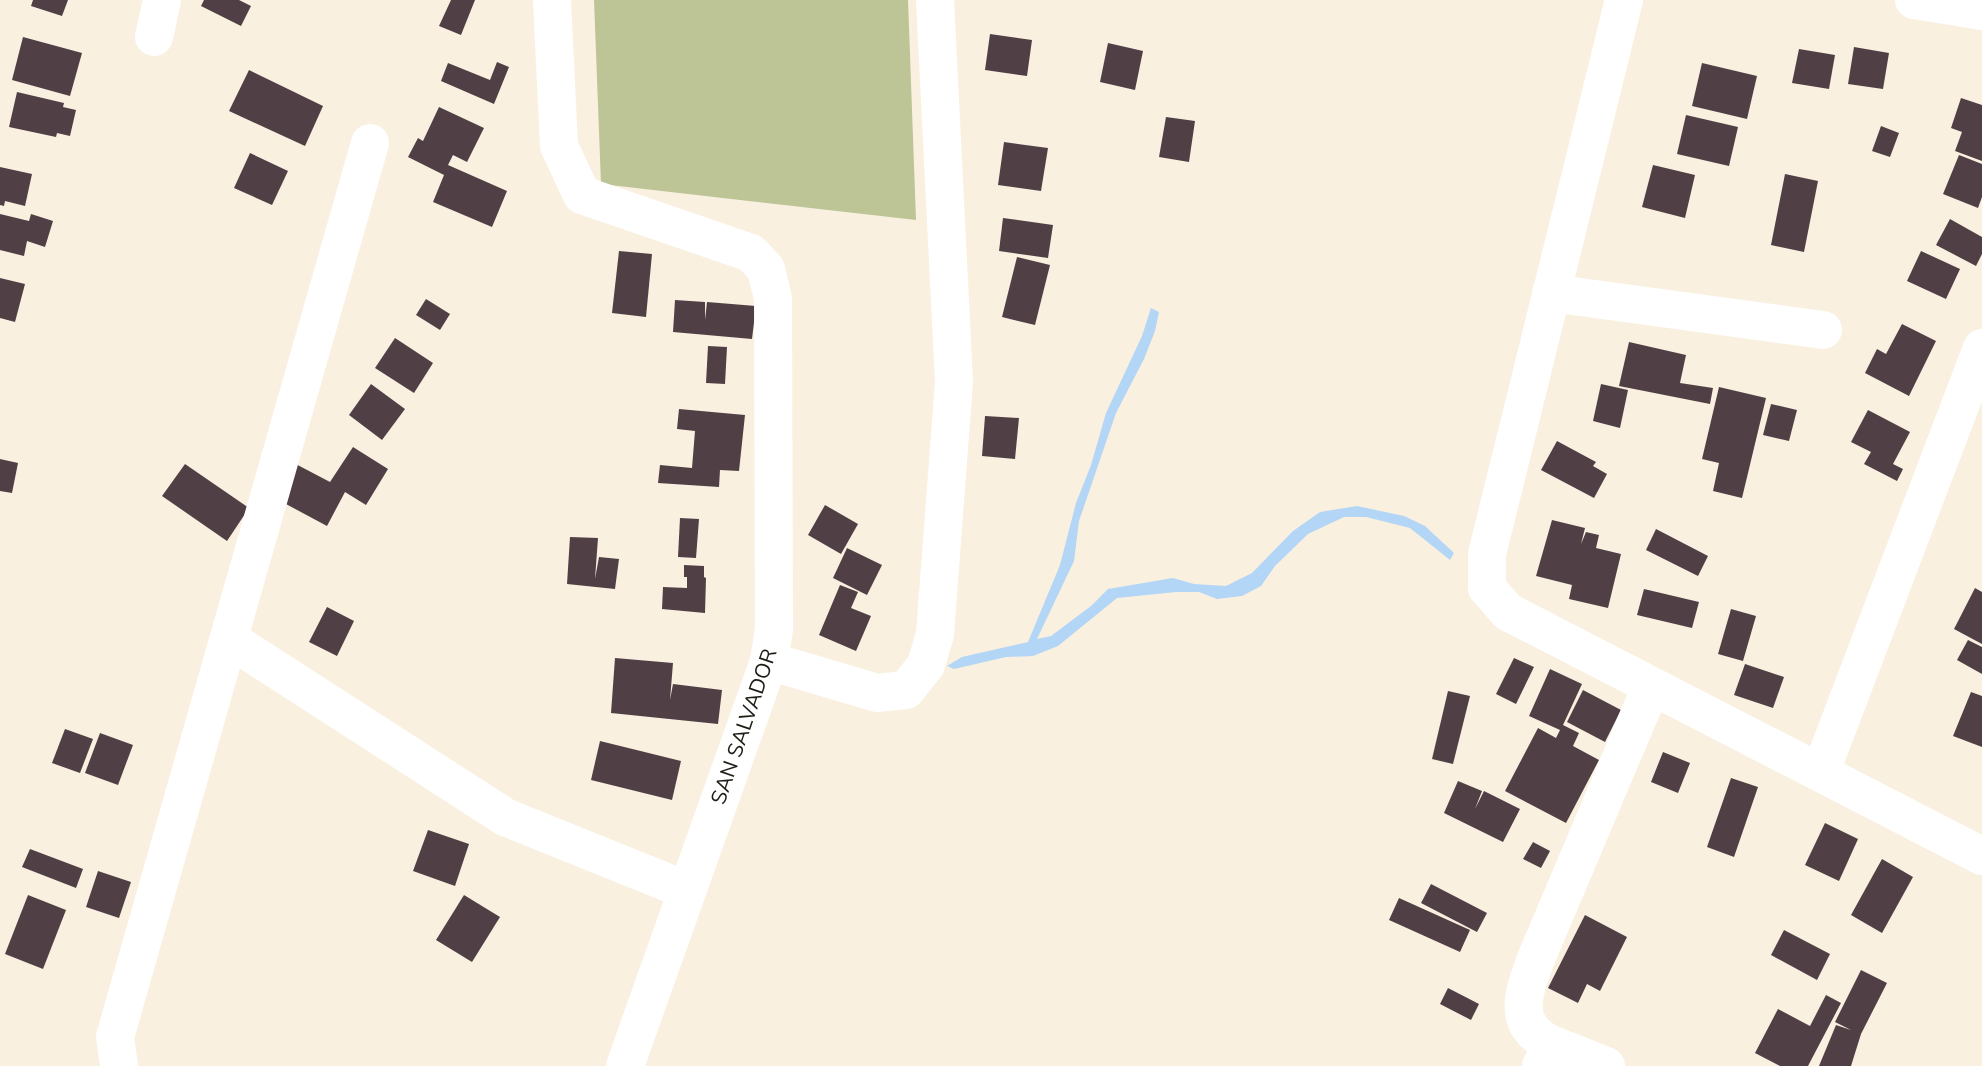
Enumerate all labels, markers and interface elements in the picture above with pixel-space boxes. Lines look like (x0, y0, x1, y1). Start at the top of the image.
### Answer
street label: SAN SALVADOR (704, 645, 782, 807)

